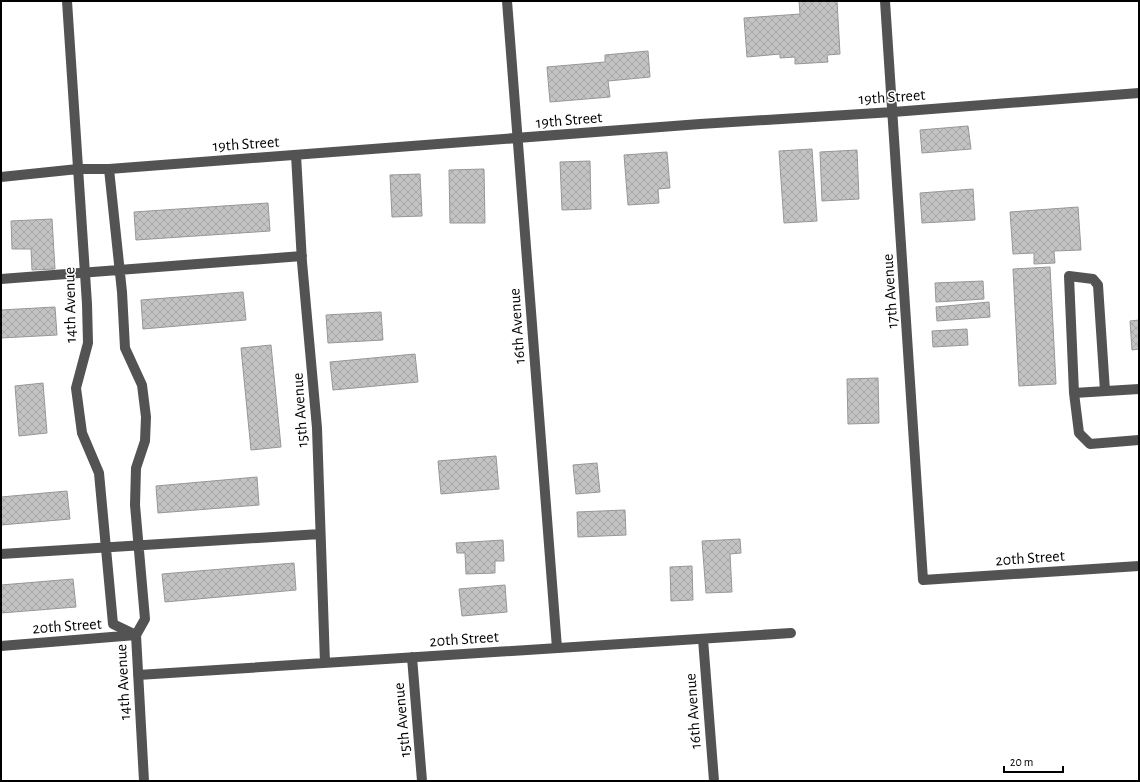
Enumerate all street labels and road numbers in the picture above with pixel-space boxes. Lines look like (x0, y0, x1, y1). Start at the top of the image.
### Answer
street label: 19th Street (858, 87, 926, 107)
street label: 19th Street (535, 109, 603, 131)
street label: 19th Street (212, 134, 280, 154)
street label: 17th Avenue (879, 253, 901, 329)
street label: 14th Avenue (61, 267, 79, 343)
street label: 16th Avenue (506, 288, 528, 364)
street label: 15th Avenue (289, 372, 311, 448)
street label: 20th Street (995, 548, 1065, 568)
street label: 20th Street (32, 616, 102, 636)
street label: 20th Street (429, 629, 499, 649)
street label: 14th Avenue (113, 644, 133, 720)
street label: 16th Avenue (682, 673, 704, 749)
street label: 15th Avenue (391, 682, 413, 758)

